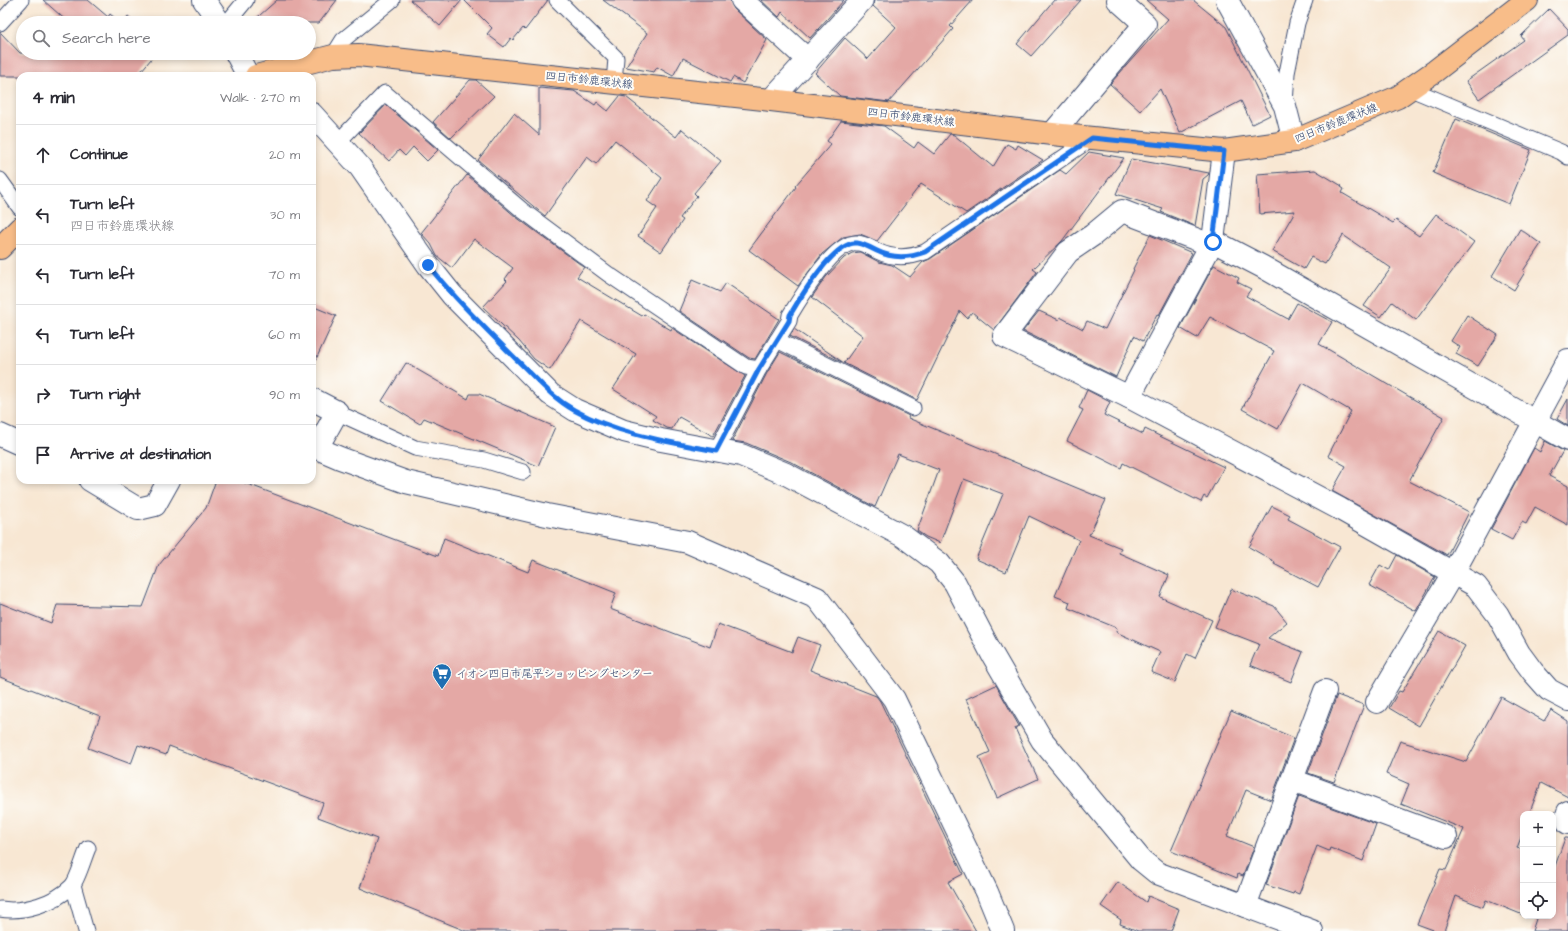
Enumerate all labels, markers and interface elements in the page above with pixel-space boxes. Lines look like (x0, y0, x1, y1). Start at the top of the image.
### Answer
search box (16, 16, 316, 60)
icon: search (30, 27, 52, 49)
text: Search here (62, 28, 151, 49)
street label: 四日市鈴鹿環状線 (544, 68, 634, 92)
text: 4 min (32, 86, 75, 110)
text: Walk · 270 m (220, 89, 300, 107)
street label: 四日市鈴鹿環状線 (1292, 100, 1380, 146)
street label: 四日市鈴鹿環状線 (866, 104, 956, 130)
icon: ahead (32, 144, 54, 166)
text: Continue (70, 144, 128, 165)
text: 20 m (269, 146, 300, 164)
text: Turn left (70, 194, 134, 215)
icon: left (32, 204, 54, 226)
text: 30 m (270, 206, 300, 224)
text: 四日市鈴鹿環状線 (70, 217, 174, 235)
route start (1204, 233, 1222, 251)
route end (419, 256, 437, 274)
icon: left (32, 264, 54, 286)
text: Turn left (70, 264, 134, 285)
text: 70 m (268, 266, 300, 284)
icon: left (32, 324, 54, 346)
text: Turn left (70, 324, 134, 345)
text: 60 m (268, 326, 300, 344)
icon: right (32, 384, 54, 406)
text: Turn right (70, 384, 141, 405)
text: 90 m (269, 386, 300, 404)
icon: arrive (32, 444, 54, 466)
text: Arrive at destination (70, 444, 211, 465)
supermarket icon: イオン四日市尾平ショッピングセンター (431, 662, 453, 690)
place label: イオン四日市尾平ショッピングセンター (456, 666, 653, 681)
map controls (1520, 811, 1556, 919)
button: + (1520, 811, 1556, 847)
button: − (1520, 847, 1556, 883)
button: locate (1520, 883, 1556, 919)

